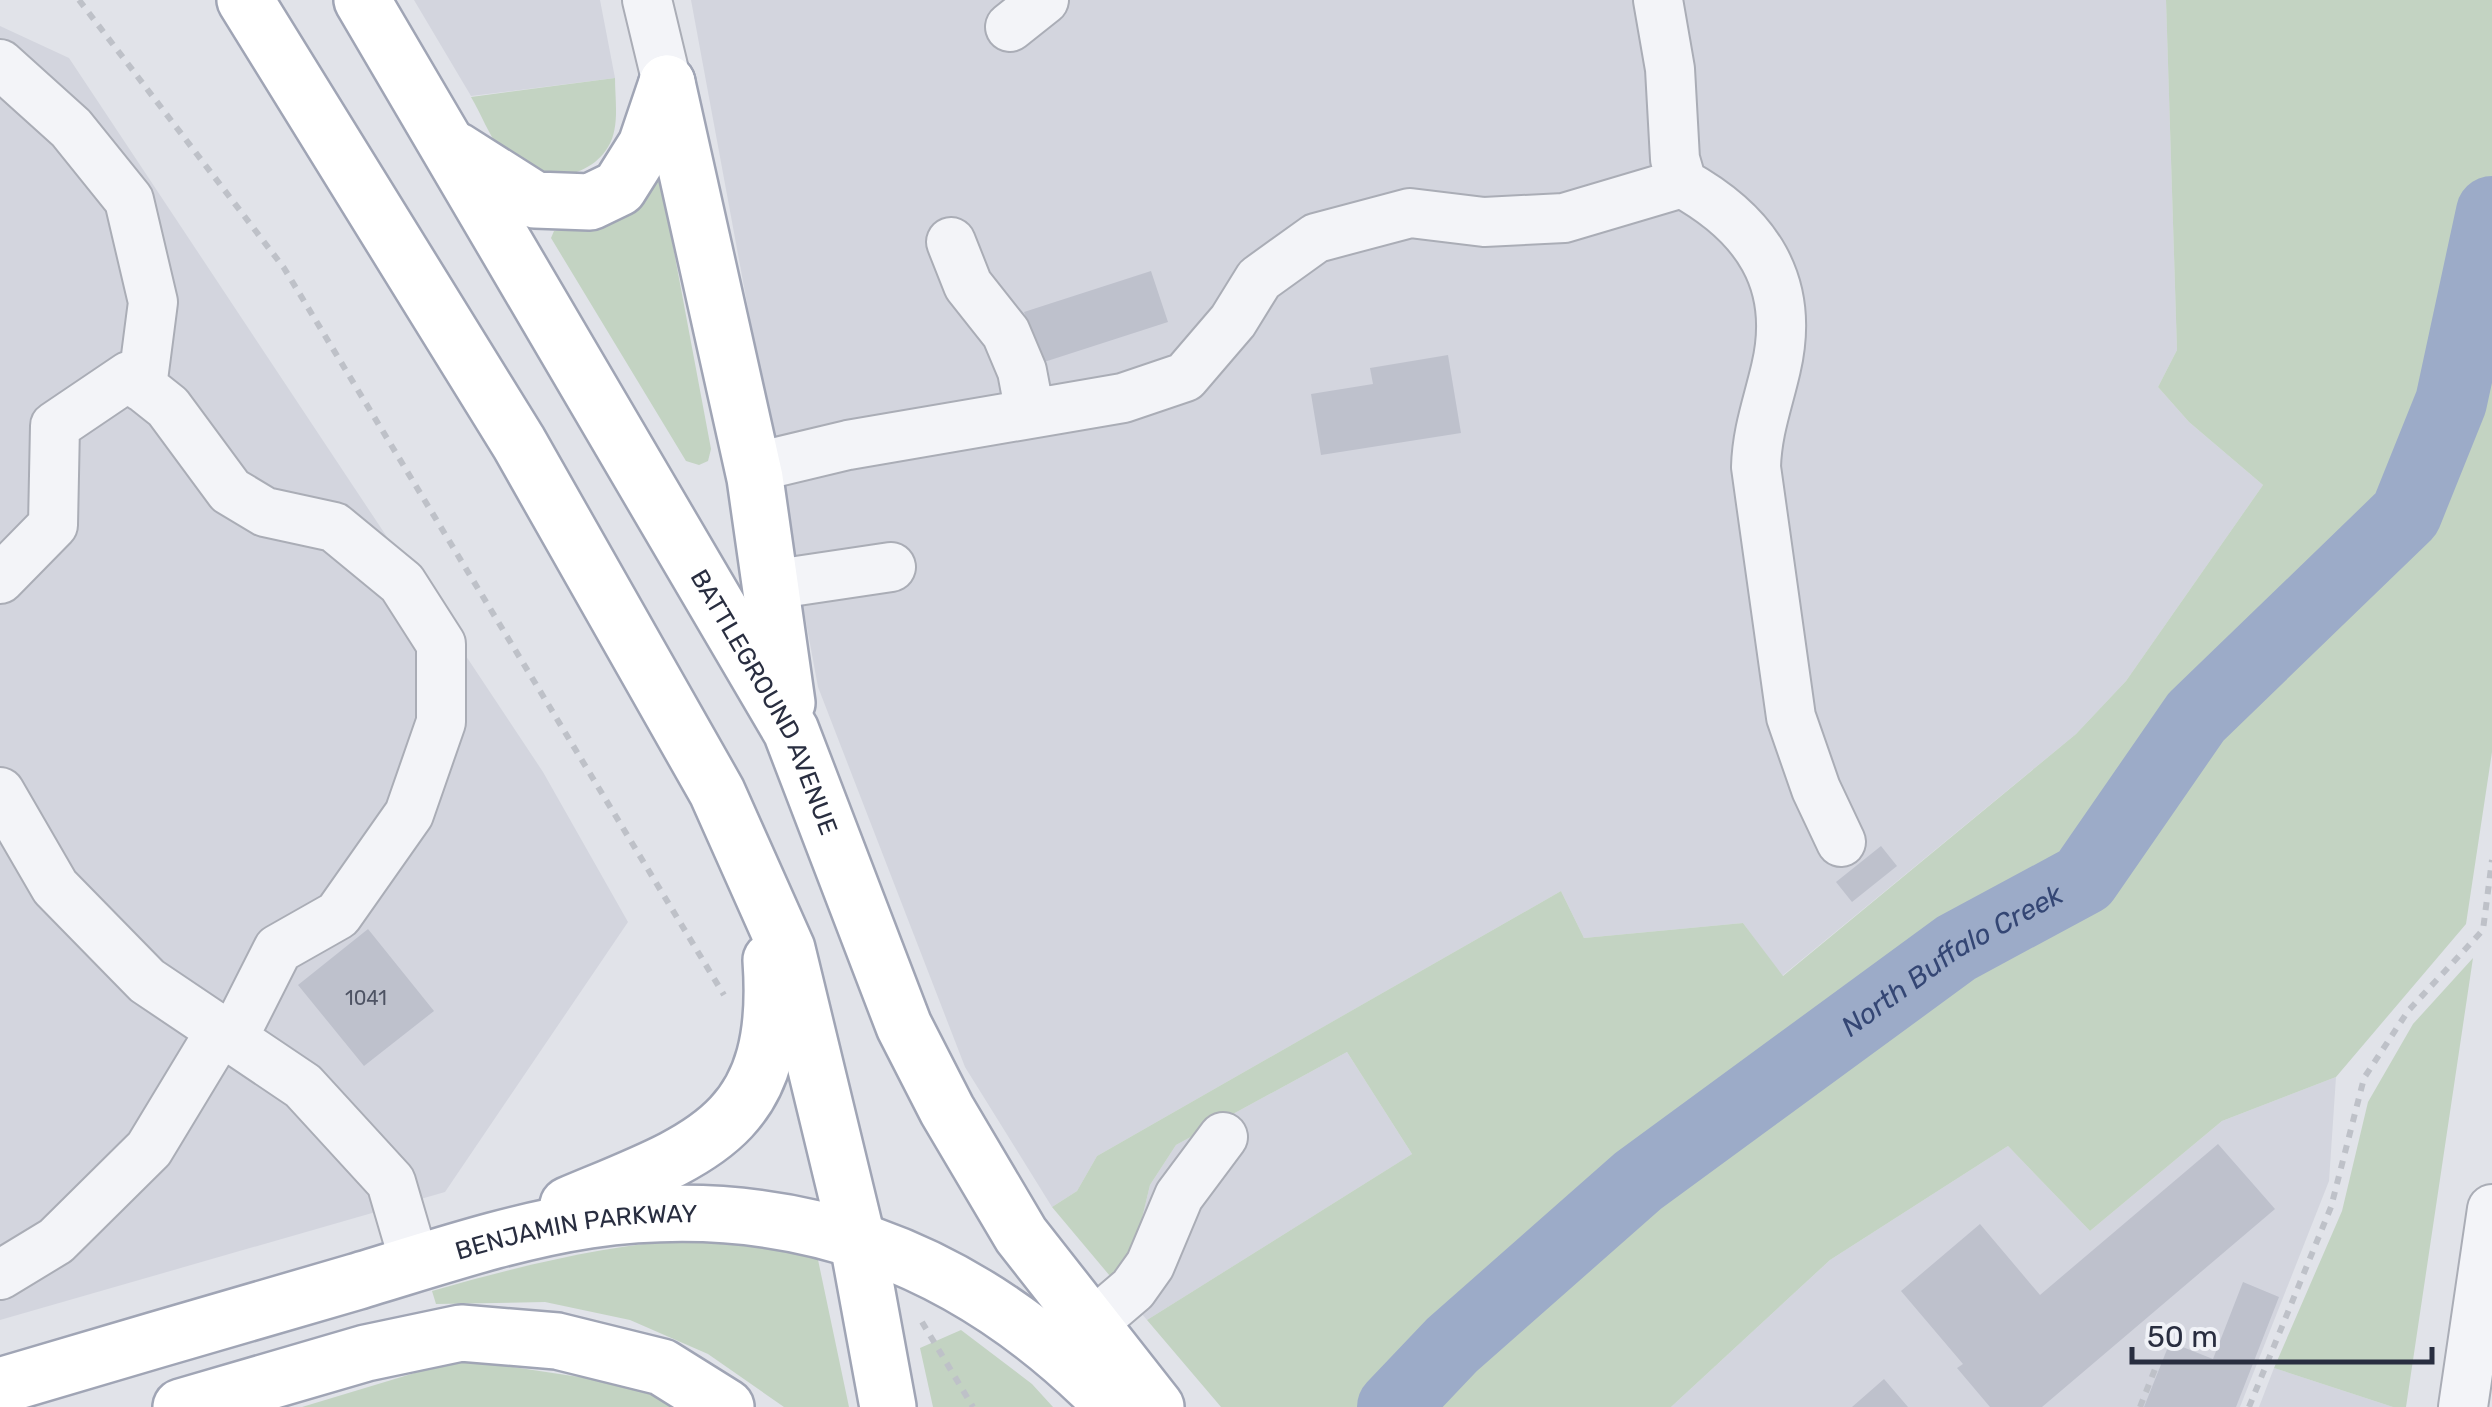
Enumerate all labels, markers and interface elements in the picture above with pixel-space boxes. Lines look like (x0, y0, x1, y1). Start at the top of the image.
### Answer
street label: BATTLEGROUND AVENUE (684, 564, 843, 839)
water label: North Buffalo Creek (1835, 877, 2069, 1043)
house number: 1041 (345, 986, 387, 1010)
street label: BENJAMIN PARKWAY (452, 1199, 697, 1266)
scale bar (2132, 1302, 2432, 1364)
text: 50 m (2147, 1319, 2218, 1355)

